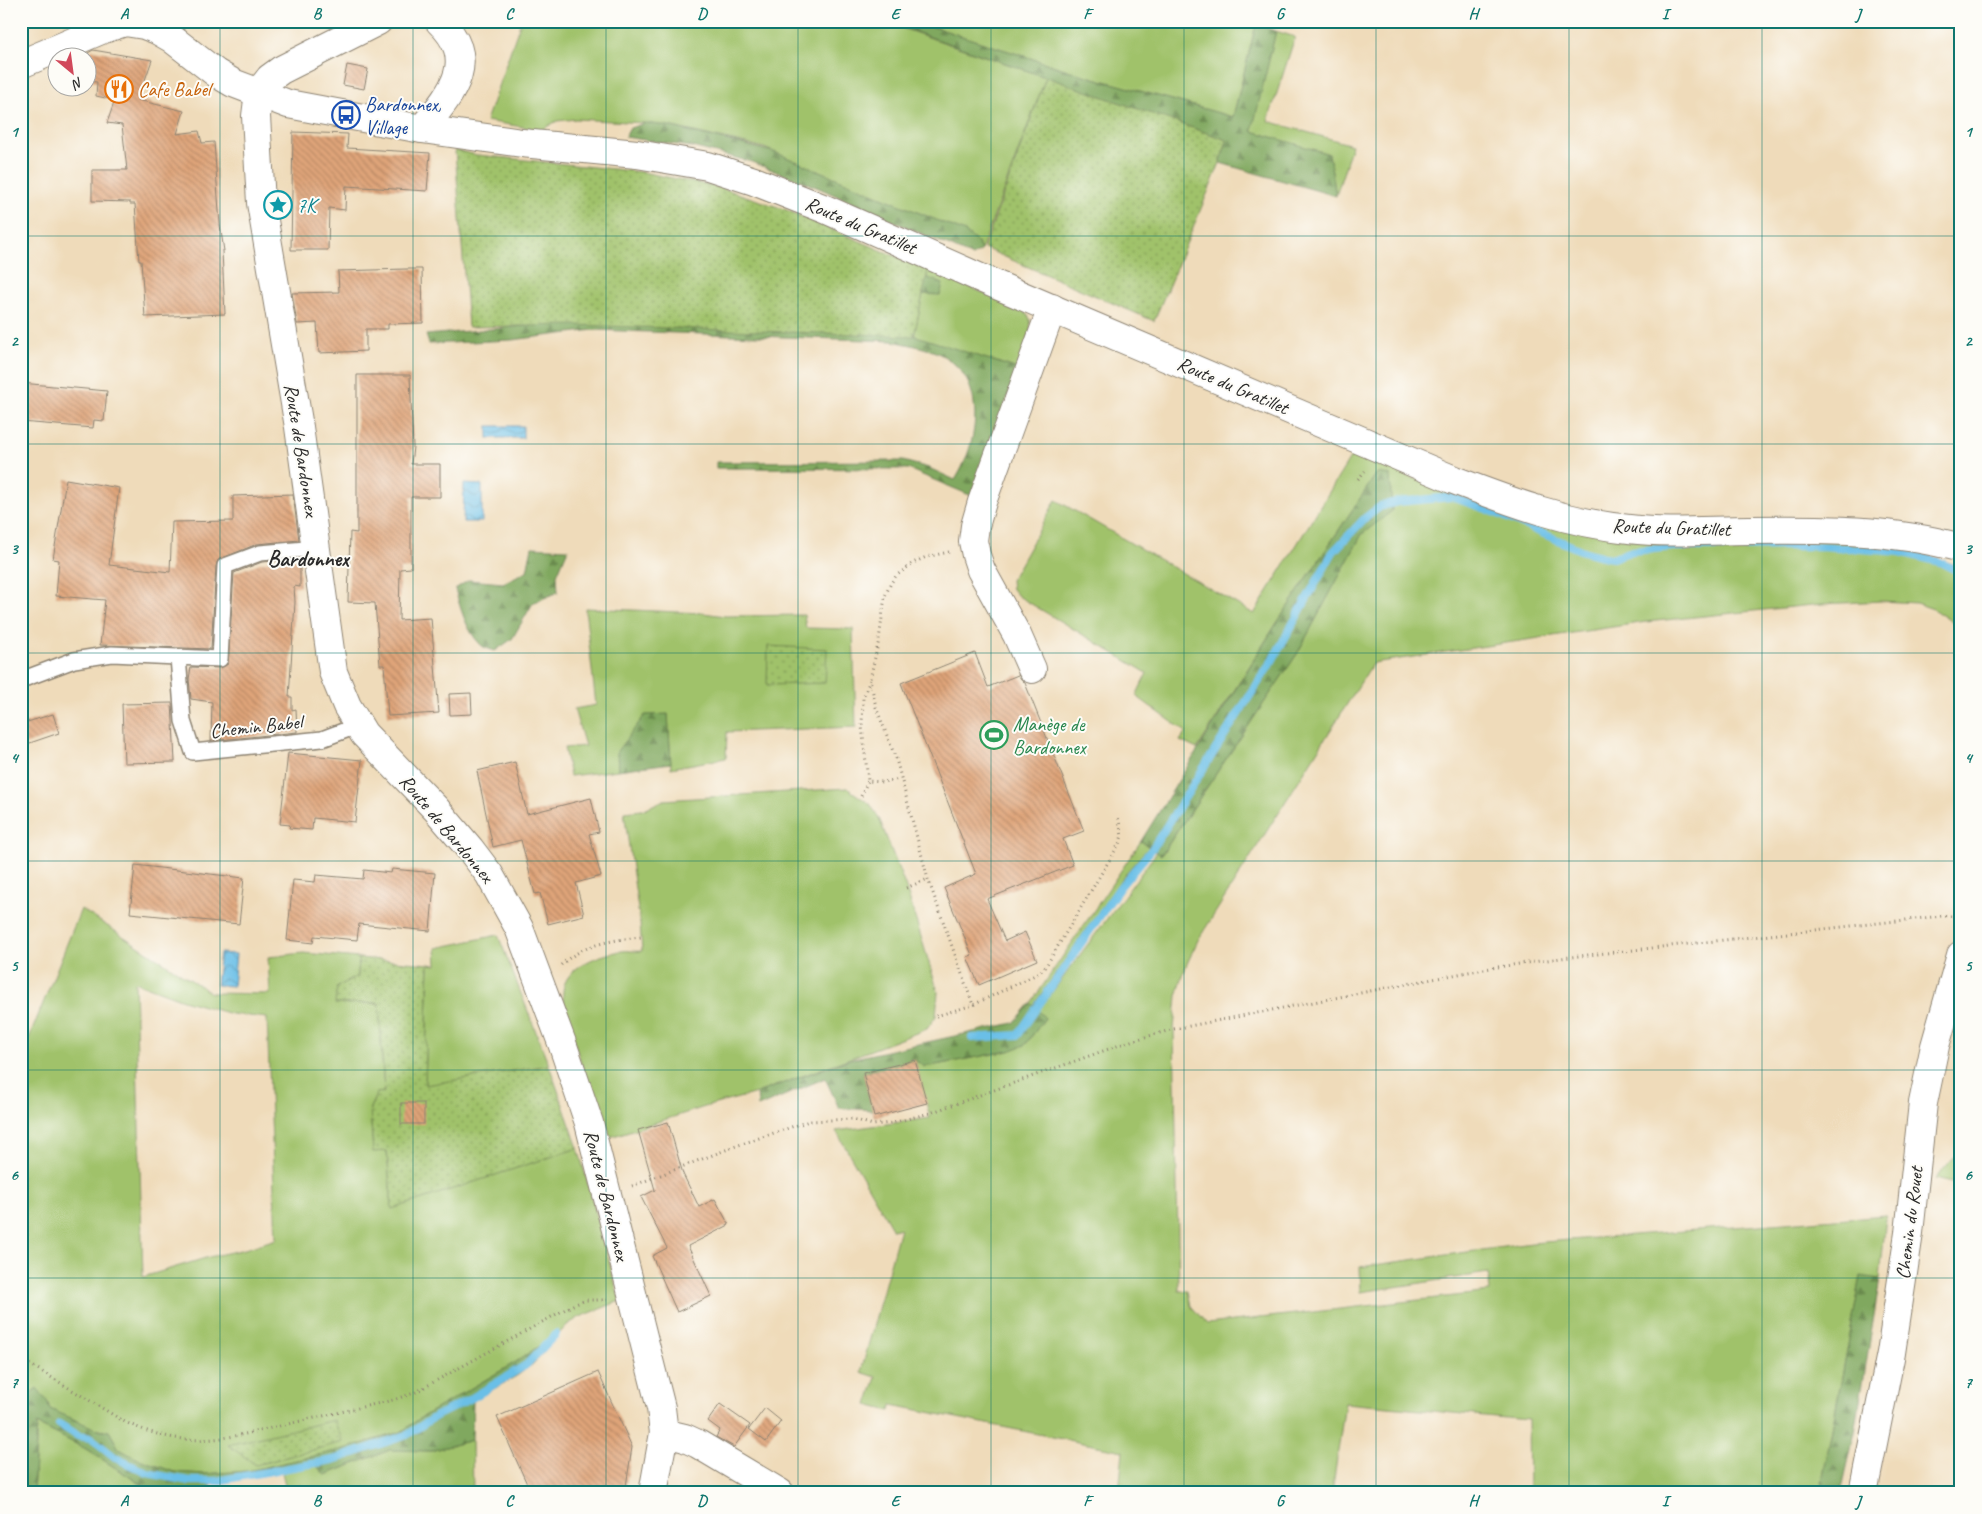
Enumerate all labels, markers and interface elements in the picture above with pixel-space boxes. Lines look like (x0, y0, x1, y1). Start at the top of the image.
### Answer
text: A (120, 4, 130, 24)
text: B (313, 4, 323, 24)
text: C (505, 4, 515, 24)
text: D (697, 4, 708, 24)
text: E (891, 4, 902, 24)
text: F (1083, 4, 1094, 24)
text: G (1276, 4, 1286, 24)
text: H (1468, 4, 1480, 24)
text: I (1662, 4, 1672, 24)
text: J (1854, 4, 1863, 24)
north arrow (48, 48, 98, 98)
text: N (68, 73, 86, 94)
restaurant icon: Cafe Babel (104, 74, 134, 104)
place label: Cafe Babel (138, 77, 214, 102)
place label: Bardonnex, Village (365, 92, 442, 140)
bus stop icon: Bardonnex, Village (331, 100, 361, 130)
text: 1 (10, 122, 19, 142)
text: 1 (1964, 122, 1973, 142)
place icon: 7K (263, 190, 293, 220)
street label: Route du Gratillet (801, 191, 922, 261)
place label: 7K (297, 193, 320, 218)
text: 2 (10, 331, 19, 351)
text: 2 (1964, 331, 1973, 351)
street label: Route du Gratillet (1173, 351, 1294, 421)
street label: Route de Bardonnex (279, 382, 325, 520)
street label: Route du Gratillet (1611, 513, 1733, 542)
text: 3 (10, 539, 19, 559)
text: 3 (1964, 539, 1973, 559)
district label: Bardonnex (267, 545, 351, 573)
street label: Chemin Babel (209, 709, 307, 744)
place label: Manège de Bardonnex (1013, 712, 1088, 760)
sports icon: Manège de Bardonnex (979, 720, 1009, 750)
text: 4 (10, 748, 19, 768)
text: 4 (1964, 748, 1973, 768)
street label: Route de Bardonnex (394, 769, 501, 889)
text: 5 (11, 956, 20, 976)
text: 5 (1965, 956, 1974, 976)
street label: Route de Bardonnex (578, 1127, 635, 1265)
street label: Chemin du Rouet (1890, 1163, 1929, 1281)
text: 6 (10, 1165, 19, 1185)
text: 6 (1964, 1165, 1973, 1185)
text: 7 (10, 1373, 19, 1393)
text: 7 (1964, 1373, 1973, 1393)
text: A (120, 1491, 130, 1511)
text: B (313, 1491, 323, 1511)
text: C (505, 1491, 515, 1511)
text: D (697, 1491, 708, 1511)
text: E (891, 1491, 902, 1511)
text: F (1083, 1491, 1094, 1511)
text: G (1276, 1491, 1286, 1511)
text: H (1468, 1491, 1480, 1511)
text: I (1662, 1491, 1672, 1511)
text: J (1854, 1491, 1863, 1511)

